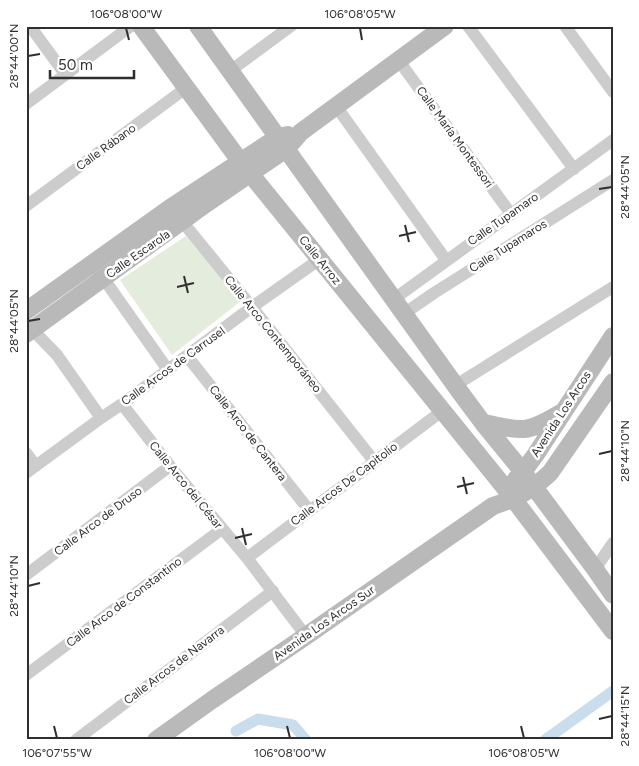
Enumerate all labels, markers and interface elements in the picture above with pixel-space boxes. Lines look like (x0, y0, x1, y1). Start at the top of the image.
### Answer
text: 106°08'00"W (90, 7, 163, 21)
text: 106°08'05"W (324, 7, 396, 21)
text: 28°44'00"N (7, 24, 21, 88)
scale bar (50, 48, 134, 80)
text: 50 m (58, 56, 93, 74)
street label: Calle María Montessori (414, 84, 496, 190)
street label: Calle Rábano (74, 121, 138, 173)
text: 28°44'05"N (618, 155, 632, 219)
street label: Calle Tupamaro (465, 189, 541, 249)
street label: Calle Tupamaros (467, 216, 550, 275)
street label: Calle Escarola (103, 227, 173, 281)
street label: Calle Arroz (296, 233, 344, 287)
street label: Calle Arco Contemporáneo (222, 273, 324, 395)
text: 28°44'05"N (7, 289, 21, 353)
street label: Calle Arcos de Carrusel (118, 324, 228, 408)
street label: Avenida Los Arcos (528, 368, 594, 459)
street label: Calle Arco de Cantera (206, 382, 290, 484)
text: 28°44'10"N (618, 420, 632, 482)
street label: Calle Arco del César (146, 438, 226, 532)
street label: Calle Arcos De Capitolio (288, 439, 400, 529)
street label: Calle Arco de Druso (51, 483, 145, 559)
street label: Calle Arco de Constantino (64, 554, 185, 650)
text: 28°44'10"N (7, 555, 21, 617)
street label: Avenida Los Arcos Sur (271, 583, 377, 663)
street label: Calle Arcos de Navarra (121, 623, 227, 707)
text: 28°44'15"N (618, 686, 632, 746)
text: 106°07'55"W (22, 746, 92, 760)
text: 106°08'00"W (254, 746, 327, 760)
text: 106°08'05"W (488, 746, 560, 760)

